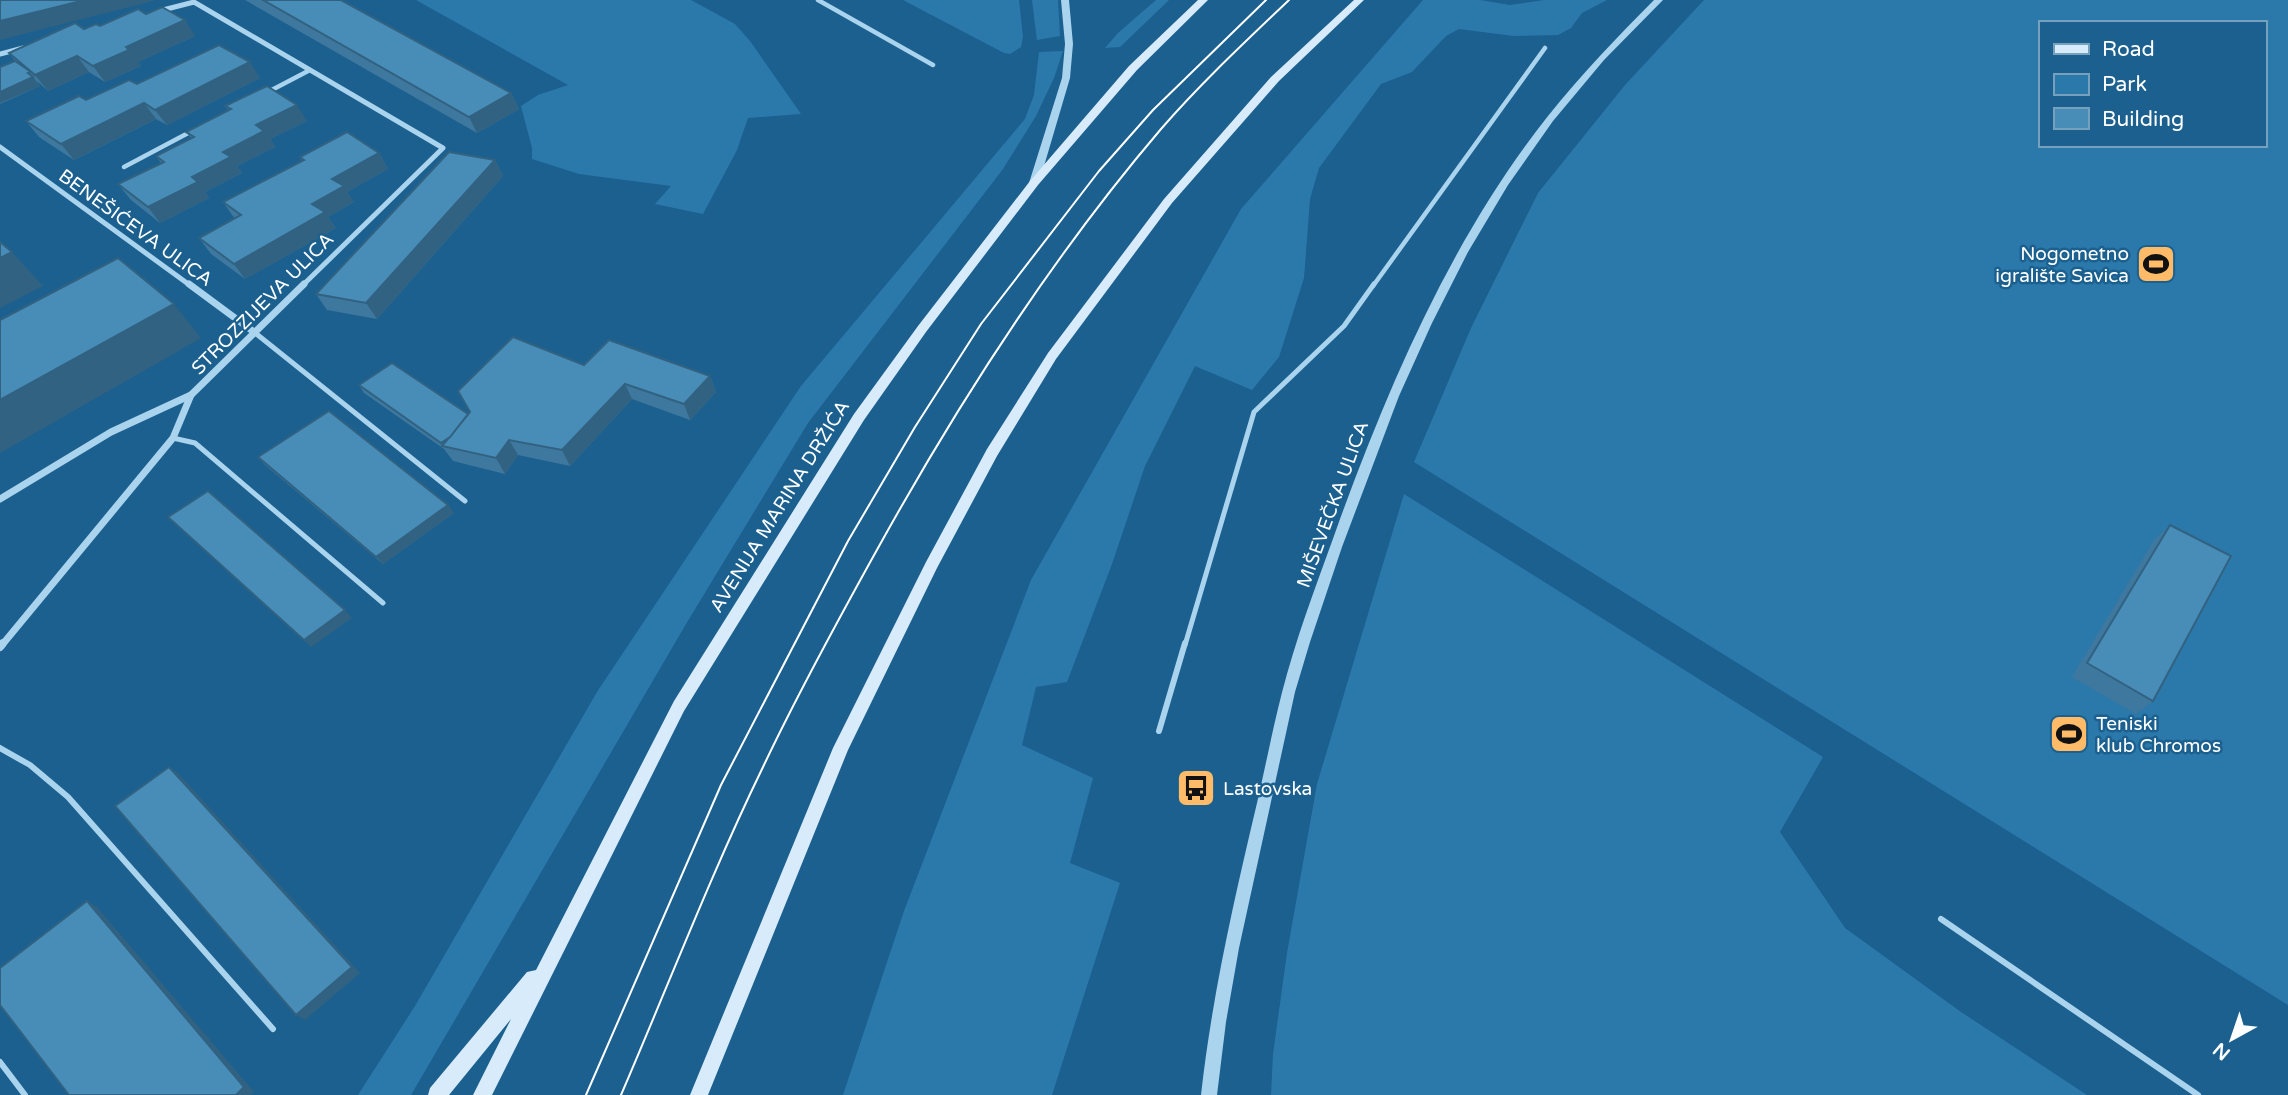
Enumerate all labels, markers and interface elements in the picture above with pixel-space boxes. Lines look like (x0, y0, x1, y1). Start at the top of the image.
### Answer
legend (2039, 21, 2267, 147)
text: Road (2102, 37, 2155, 62)
text: Park (2102, 72, 2147, 97)
text: Building (2102, 107, 2184, 132)
street label: BENEŠIĆEVA ULICA (54, 164, 217, 291)
street label: STROZZIJEVA ULICA (187, 228, 338, 379)
place label: Nogometno igralište Savica (1995, 243, 2129, 287)
sports icon: Nogometno igralište Savica (2135, 243, 2177, 285)
street label: AVENIJA MARINA DRŽIĆA (705, 396, 854, 617)
street label: MIŠEVEČKA ULICA (1293, 418, 1373, 591)
sports icon: Teniski klub Chromos (2048, 713, 2090, 755)
place label: Teniski klub Chromos (2096, 713, 2221, 757)
bus stop icon: Lastovska (1175, 767, 1217, 809)
place label: Lastovska (1223, 778, 1312, 800)
north arrow (2197, 1004, 2267, 1074)
text: N (2209, 1038, 2235, 1065)

